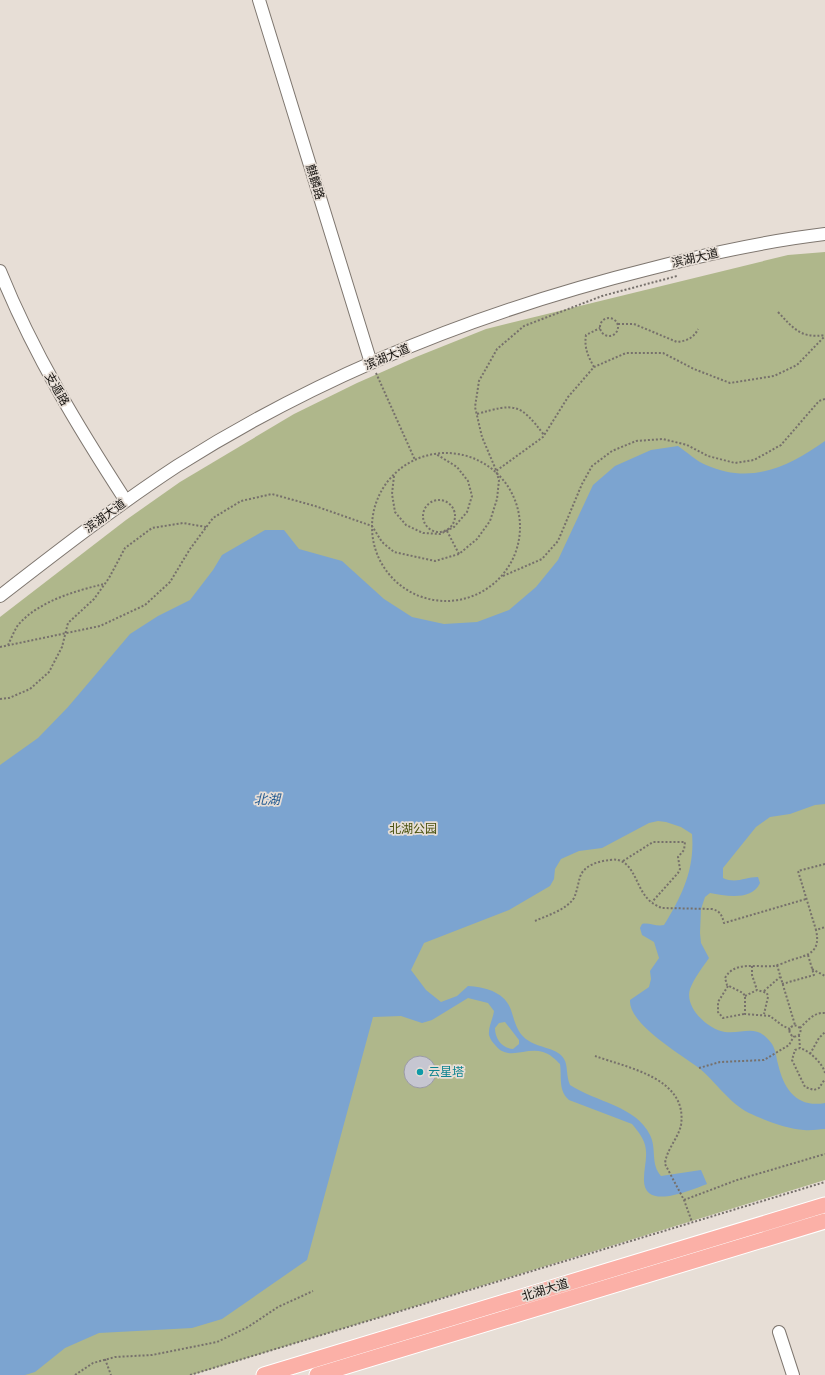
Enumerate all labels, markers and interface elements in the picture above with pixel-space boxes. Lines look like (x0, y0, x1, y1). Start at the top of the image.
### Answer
street label: 麒麟路 (302, 162, 329, 202)
street label: 滨湖大道 (670, 244, 720, 271)
street label: 滨湖大道 (361, 339, 412, 374)
street label: 支遁路 (41, 369, 74, 409)
street label: 滨湖大道 (80, 495, 129, 537)
water label: 北湖 (254, 790, 282, 808)
park label: 北湖公园 (389, 820, 437, 837)
place label: 云星塔 (428, 1063, 464, 1080)
marker: 云星塔 (415, 1067, 425, 1077)
street label: 北湖大道 (519, 1274, 570, 1305)

